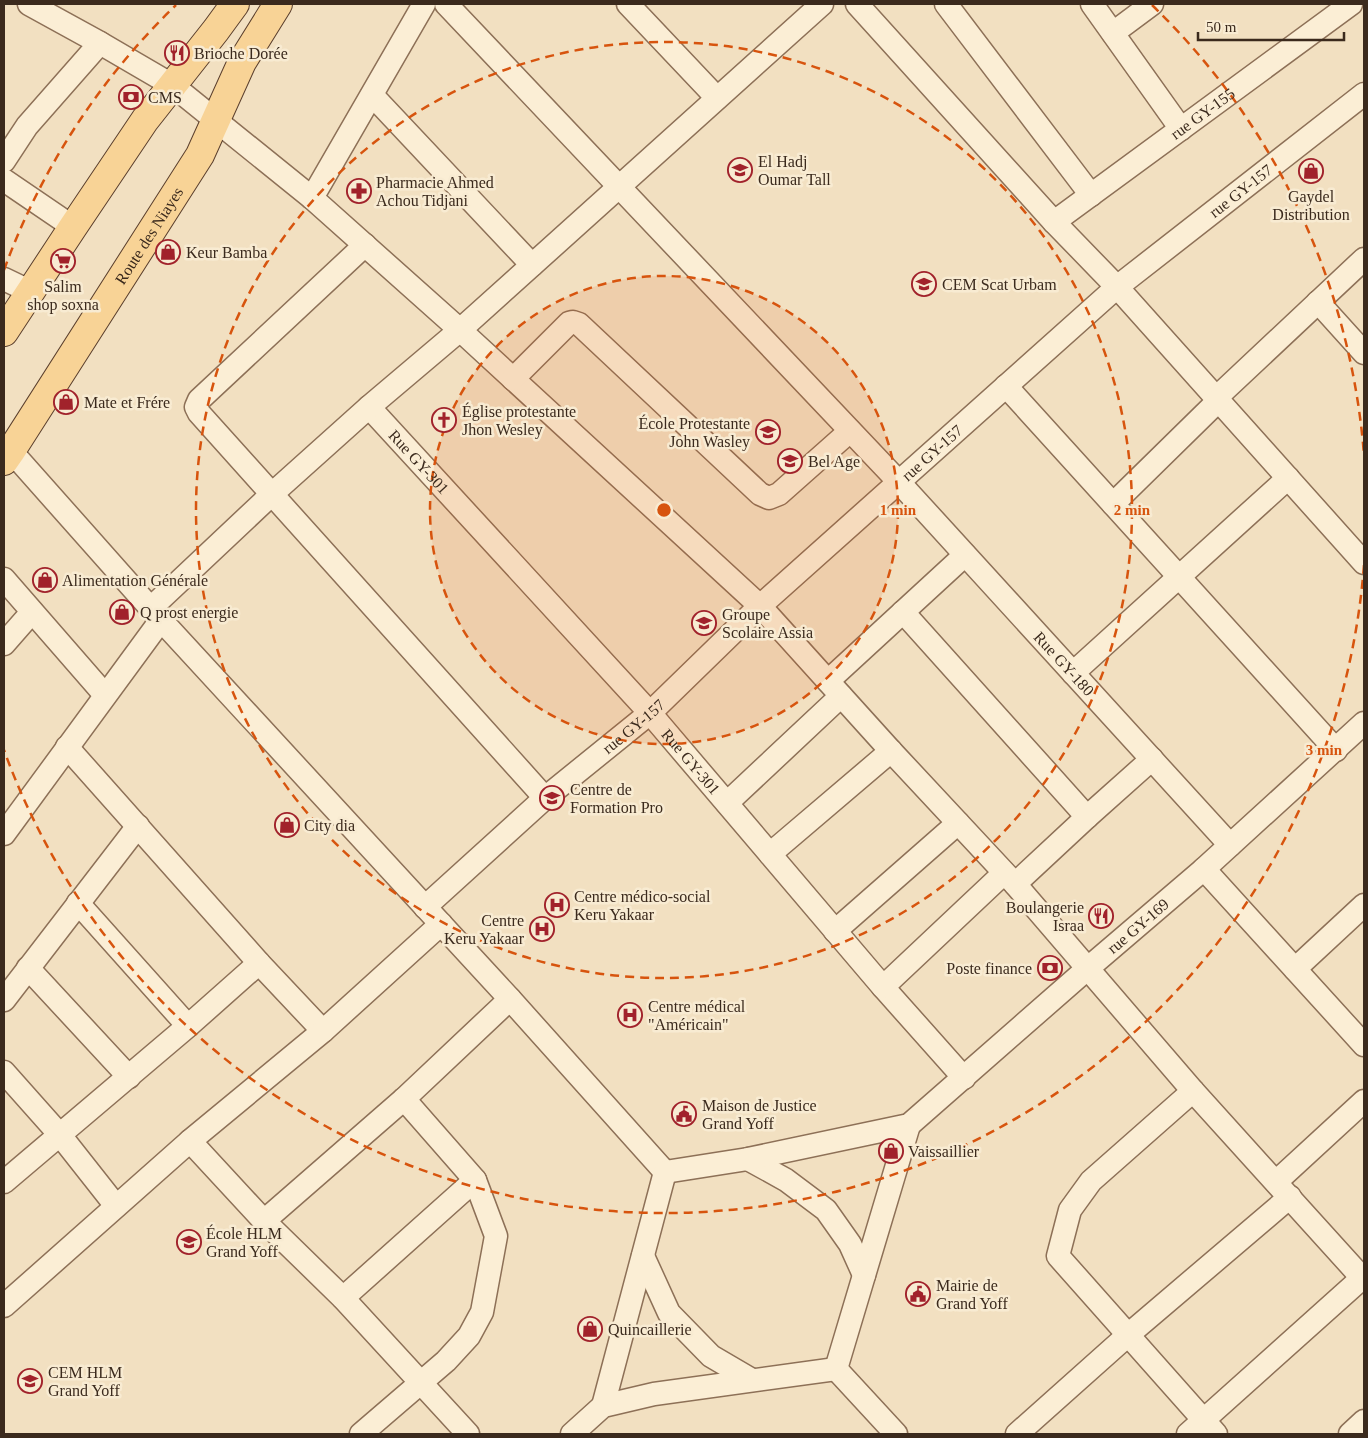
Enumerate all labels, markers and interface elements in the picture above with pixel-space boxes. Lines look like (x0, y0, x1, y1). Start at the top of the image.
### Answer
scale bar (1198, 10, 1344, 42)
text: 50 m (1206, 19, 1237, 35)
restaurant icon: Brioche Dorée (164, 40, 190, 66)
place label: Brioche Dorée (194, 45, 288, 62)
bank icon: CMS (118, 84, 144, 110)
street label: rue GY-155 (1167, 84, 1238, 142)
place label: CMS (148, 89, 182, 106)
place label: El Hadj Oumar Tall (758, 153, 831, 188)
school or university icon: El Hadj Oumar Tall (727, 157, 753, 183)
shop icon: Gaydel Distribution (1298, 158, 1324, 184)
street label: rue GY-157 (1206, 161, 1275, 220)
place label: Pharmacie Ahmed Achou Tidjani (376, 174, 494, 210)
pharmacy icon: Pharmacie Ahmed Achou Tidjani (346, 178, 372, 204)
street label: Route des Niayes (111, 184, 186, 287)
place label: Gaydel Distribution (1272, 188, 1350, 223)
shop icon: Keur Bamba (155, 239, 181, 265)
place label: Keur Bamba (186, 244, 267, 261)
supermarket icon: Salim shop soxna (50, 248, 76, 274)
school or university icon: CEM Scat Urbam (911, 271, 937, 297)
place label: CEM Scat Urbam (942, 276, 1057, 293)
place label: Salim shop soxna (27, 278, 99, 314)
shop icon: Mate et Frére (53, 389, 79, 415)
place label: Mate et Frére (84, 394, 170, 411)
place label: Église protestante Jhon Wesley (462, 402, 576, 439)
church icon: Église protestante Jhon Wesley (431, 407, 457, 433)
place label: École Protestante John Wasley (638, 414, 750, 451)
school or university icon: École Protestante John Wasley (755, 419, 781, 445)
street label: rue GY-157 (898, 421, 965, 484)
street label: Rue GY-301 (386, 426, 453, 497)
school or university icon: Bel Age (777, 448, 803, 474)
place label: Bel Age (808, 453, 860, 471)
centre of rings (655, 501, 673, 519)
text: 1 min (880, 502, 917, 518)
text: 2 min (1114, 502, 1151, 518)
shop icon: Alimentation Générale (32, 567, 58, 593)
place label: Alimentation Générale (62, 572, 208, 589)
shop icon: Q prost energie (109, 599, 135, 625)
place label: Q prost energie (140, 604, 238, 622)
place label: Groupe Scolaire Assia (722, 606, 813, 641)
school or university icon: Groupe Scolaire Assia (691, 610, 717, 636)
street label: Rue GY-180 (1031, 628, 1098, 699)
street label: rue GY-157 (599, 696, 668, 757)
street label: Rue GY-301 (659, 725, 724, 798)
text: 3 min (1306, 742, 1343, 758)
place label: Centre de Formation Pro (570, 781, 663, 816)
school or university icon: Centre de Formation Pro (539, 785, 565, 811)
shop icon: City dia (274, 812, 300, 838)
place label: City dia (304, 817, 355, 835)
place label: Centre médico-social Keru Yakaar (574, 888, 711, 923)
hospital icon: Centre médico-social Keru Yakaar (544, 892, 570, 918)
street label: rue GY-169 (1104, 895, 1172, 956)
place label: Boulangerie Israa (1006, 899, 1084, 934)
restaurant icon: Boulangerie Israa (1088, 903, 1114, 929)
place label: Centre Keru Yakaar (444, 912, 525, 947)
hospital icon: Centre Keru Yakaar (529, 916, 555, 942)
bank icon: Poste finance (1037, 955, 1063, 981)
place label: Poste finance (946, 960, 1032, 977)
place label: Centre médical "Américain" (648, 998, 746, 1033)
hospital icon: Centre médical "Américain" (617, 1002, 643, 1028)
place label: Maison de Justice Grand Yoff (702, 1097, 817, 1132)
public building icon: Maison de Justice Grand Yoff (671, 1101, 697, 1127)
shop icon: Vaissaillier (878, 1138, 904, 1164)
place label: Vaissaillier (908, 1143, 980, 1160)
place label: École HLM Grand Yoff (206, 1224, 282, 1260)
school or university icon: École HLM Grand Yoff (176, 1229, 202, 1255)
place label: Mairie de Grand Yoff (936, 1277, 1008, 1312)
public building icon: Mairie de Grand Yoff (905, 1281, 931, 1307)
shop icon: Quincaillerie (577, 1316, 603, 1342)
place label: Quincaillerie (608, 1321, 692, 1338)
place label: CEM HLM Grand Yoff (48, 1364, 122, 1399)
school or university icon: CEM HLM Grand Yoff (17, 1368, 43, 1394)

